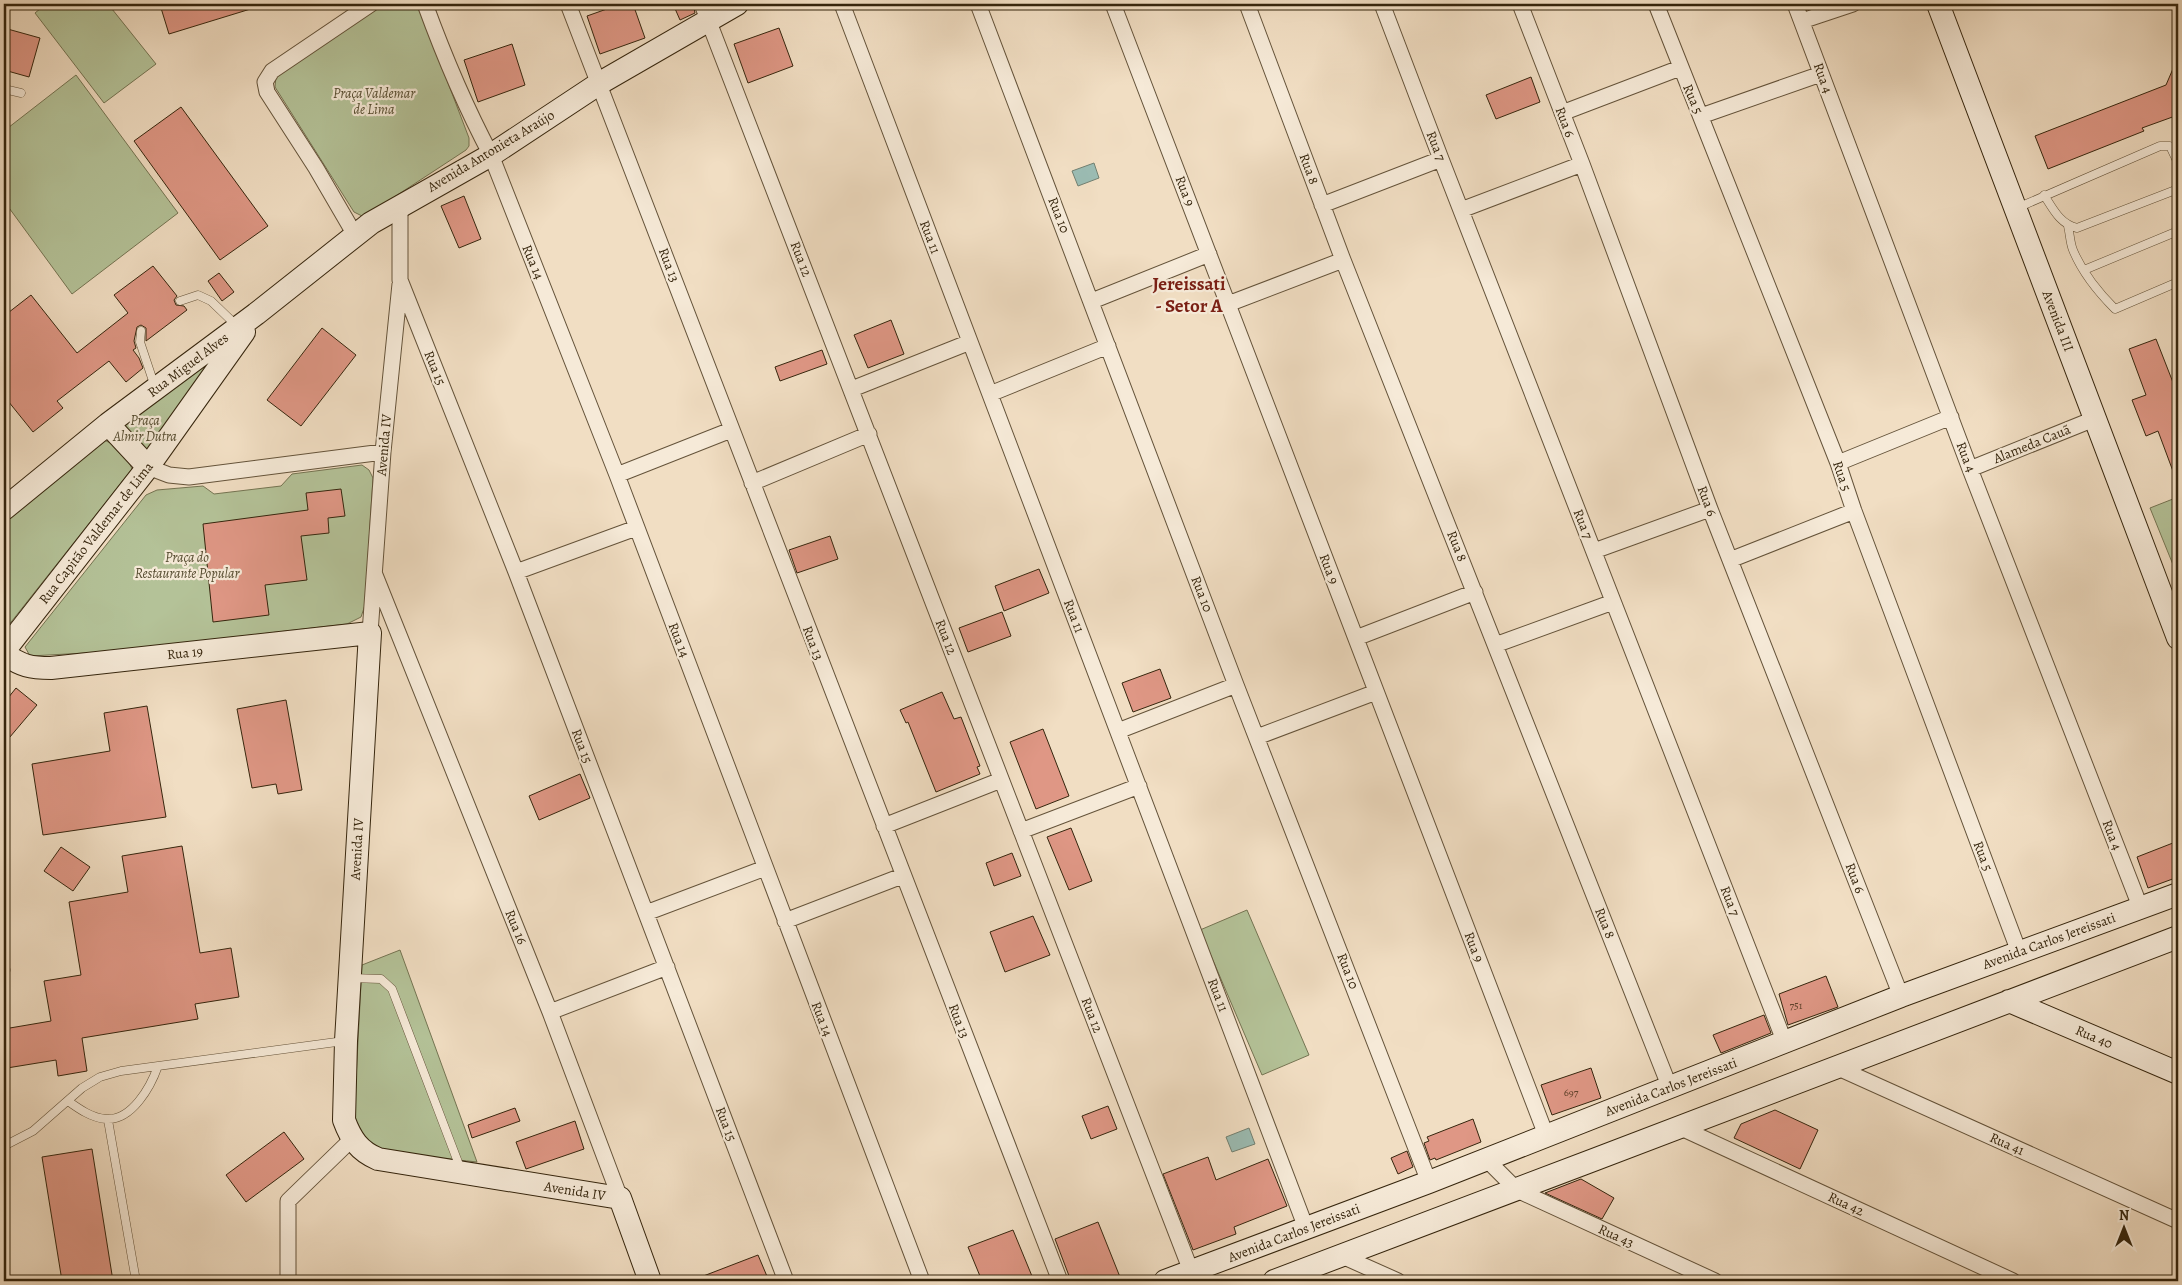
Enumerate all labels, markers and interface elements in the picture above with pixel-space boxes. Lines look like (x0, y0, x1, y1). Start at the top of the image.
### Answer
street label: Rua 4 (1809, 60, 1837, 96)
street label: Rua 5 (1678, 81, 1708, 117)
park label: Praça Valdemar de Lima (333, 84, 416, 119)
street label: Rua 6 (1550, 104, 1580, 140)
street label: Avenida Antonieta Araújo (423, 105, 558, 197)
street label: Rua 7 (1422, 128, 1450, 164)
street label: Rua 8 (1295, 151, 1323, 187)
street label: Rua 9 (1171, 173, 1199, 209)
street label: Rua 10 (1043, 194, 1075, 236)
street label: Rua 11 (915, 217, 945, 257)
street label: Rua 12 (786, 239, 817, 280)
street label: Rua 14 (517, 242, 549, 282)
street label: Rua 13 (654, 245, 684, 285)
district label: Jereissati - Setor A (1153, 271, 1226, 319)
street label: Avenida III (2037, 287, 2078, 354)
street label: Rua Miguel Alves (144, 328, 232, 402)
street label: Rua 15 (419, 348, 451, 388)
park label: Praça Almir Dutra (112, 411, 177, 446)
street label: Avenida IV (372, 413, 396, 478)
street label: Alameda Cauã (1990, 420, 2074, 469)
street label: Rua 4 (1952, 439, 1980, 475)
street label: Rua Capitão Valdemar de Lima (34, 458, 158, 608)
street label: Rua 5 (1828, 458, 1856, 494)
street label: Rua 6 (1692, 483, 1722, 519)
street label: Rua 7 (1569, 506, 1597, 542)
street label: Rua 8 (1442, 528, 1472, 564)
park label: Praça do Restaurante Popular (135, 548, 240, 583)
street label: Rua 9 (1315, 551, 1343, 587)
street label: Rua 10 (1186, 573, 1218, 615)
street label: Rua 11 (1059, 596, 1089, 636)
street label: Rua 12 (931, 617, 962, 658)
street label: Rua 14 (664, 620, 694, 660)
street label: Rua 13 (798, 623, 828, 663)
street label: Rua 19 (166, 642, 204, 664)
street label: Rua 15 (567, 726, 597, 766)
street label: Avenida IV (346, 817, 368, 882)
street label: Rua 4 (2098, 817, 2126, 853)
street label: Rua 5 (1969, 838, 1997, 874)
street label: Rua 6 (1840, 860, 1870, 896)
street label: Rua 7 (1716, 883, 1744, 919)
street label: Rua 8 (1590, 905, 1620, 941)
street label: Rua 16 (500, 907, 532, 947)
street label: Avenida Carlos Jereissati (1979, 908, 2118, 974)
street label: Rua 9 (1460, 929, 1488, 965)
street label: Rua 10 (1332, 950, 1364, 992)
street label: Rua 11 (1203, 975, 1233, 1015)
street label: Rua 12 (1077, 995, 1108, 1036)
house number: 751 (1789, 998, 1803, 1013)
street label: Rua 14 (807, 999, 837, 1039)
street label: Rua 13 (944, 1001, 974, 1041)
street label: Rua 40 (2072, 1021, 2116, 1053)
street label: Avenida Carlos Jereissati (1601, 1053, 1740, 1121)
house number: 697 (1564, 1085, 1579, 1100)
street label: Rua 15 (711, 1104, 741, 1144)
street label: Rua 41 (1987, 1128, 2028, 1160)
street label: Avenida IV (542, 1177, 608, 1205)
street label: Rua 42 (1825, 1187, 1868, 1221)
street label: Avenida Carlos Jereissati (1224, 1199, 1363, 1267)
north arrow (2100, 1202, 2150, 1252)
text: N (2119, 1206, 2129, 1225)
street label: Rua 43 (1595, 1220, 1637, 1253)

